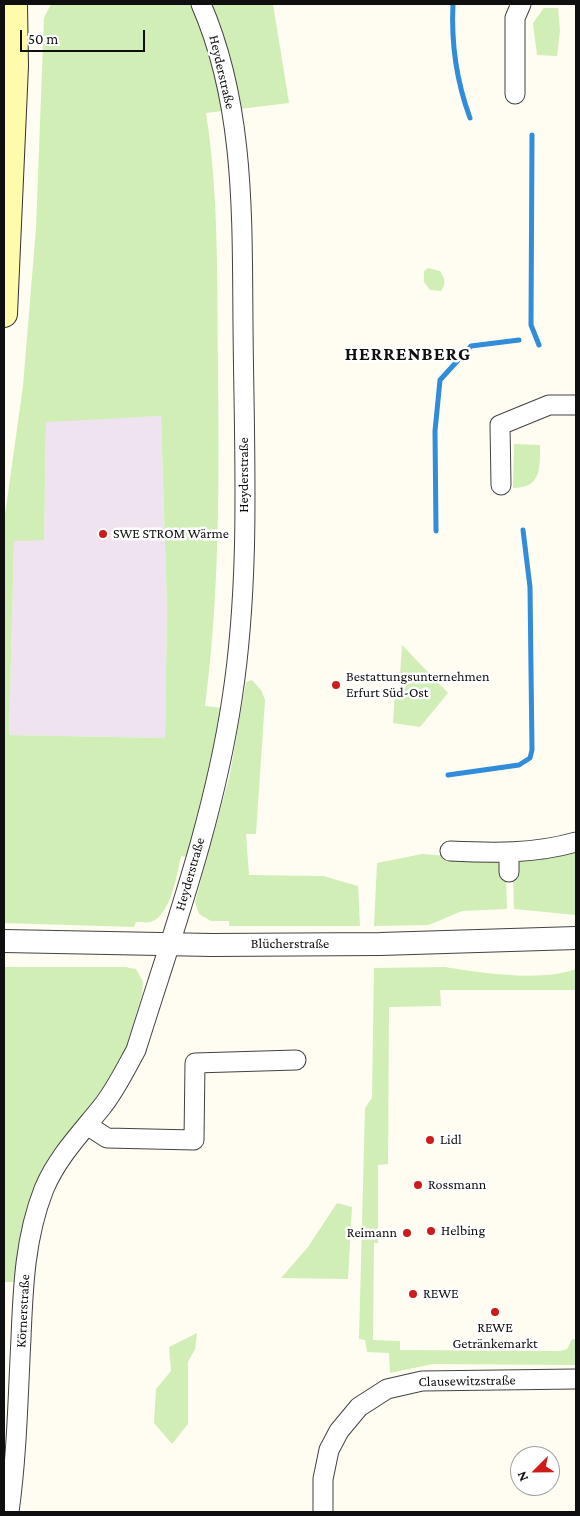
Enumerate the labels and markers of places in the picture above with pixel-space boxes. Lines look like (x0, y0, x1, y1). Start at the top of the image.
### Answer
place label: SWE STROM Wärme (113, 526, 229, 542)
marker: SWE STROM Wärme (97, 528, 109, 540)
place label: Bestattungsunternehmen Erfurt Süd-Ost (346, 669, 489, 702)
marker: Bestattungsunternehmen Erfurt Süd-Ost (330, 679, 342, 691)
place label: Lidl (440, 1132, 462, 1148)
marker: Lidl (424, 1134, 436, 1146)
place label: Rossmann (428, 1177, 486, 1193)
marker: Rossmann (412, 1179, 424, 1191)
place label: Helbing (441, 1223, 485, 1239)
place label: Reimann (347, 1225, 397, 1241)
marker: Helbing (425, 1225, 437, 1237)
marker: Reimann (401, 1227, 413, 1239)
place label: REWE (423, 1286, 459, 1302)
marker: REWE (407, 1288, 419, 1300)
marker: REWE Getränkemarkt (489, 1306, 501, 1318)
place label: REWE Getränkemarkt (452, 1320, 538, 1352)

